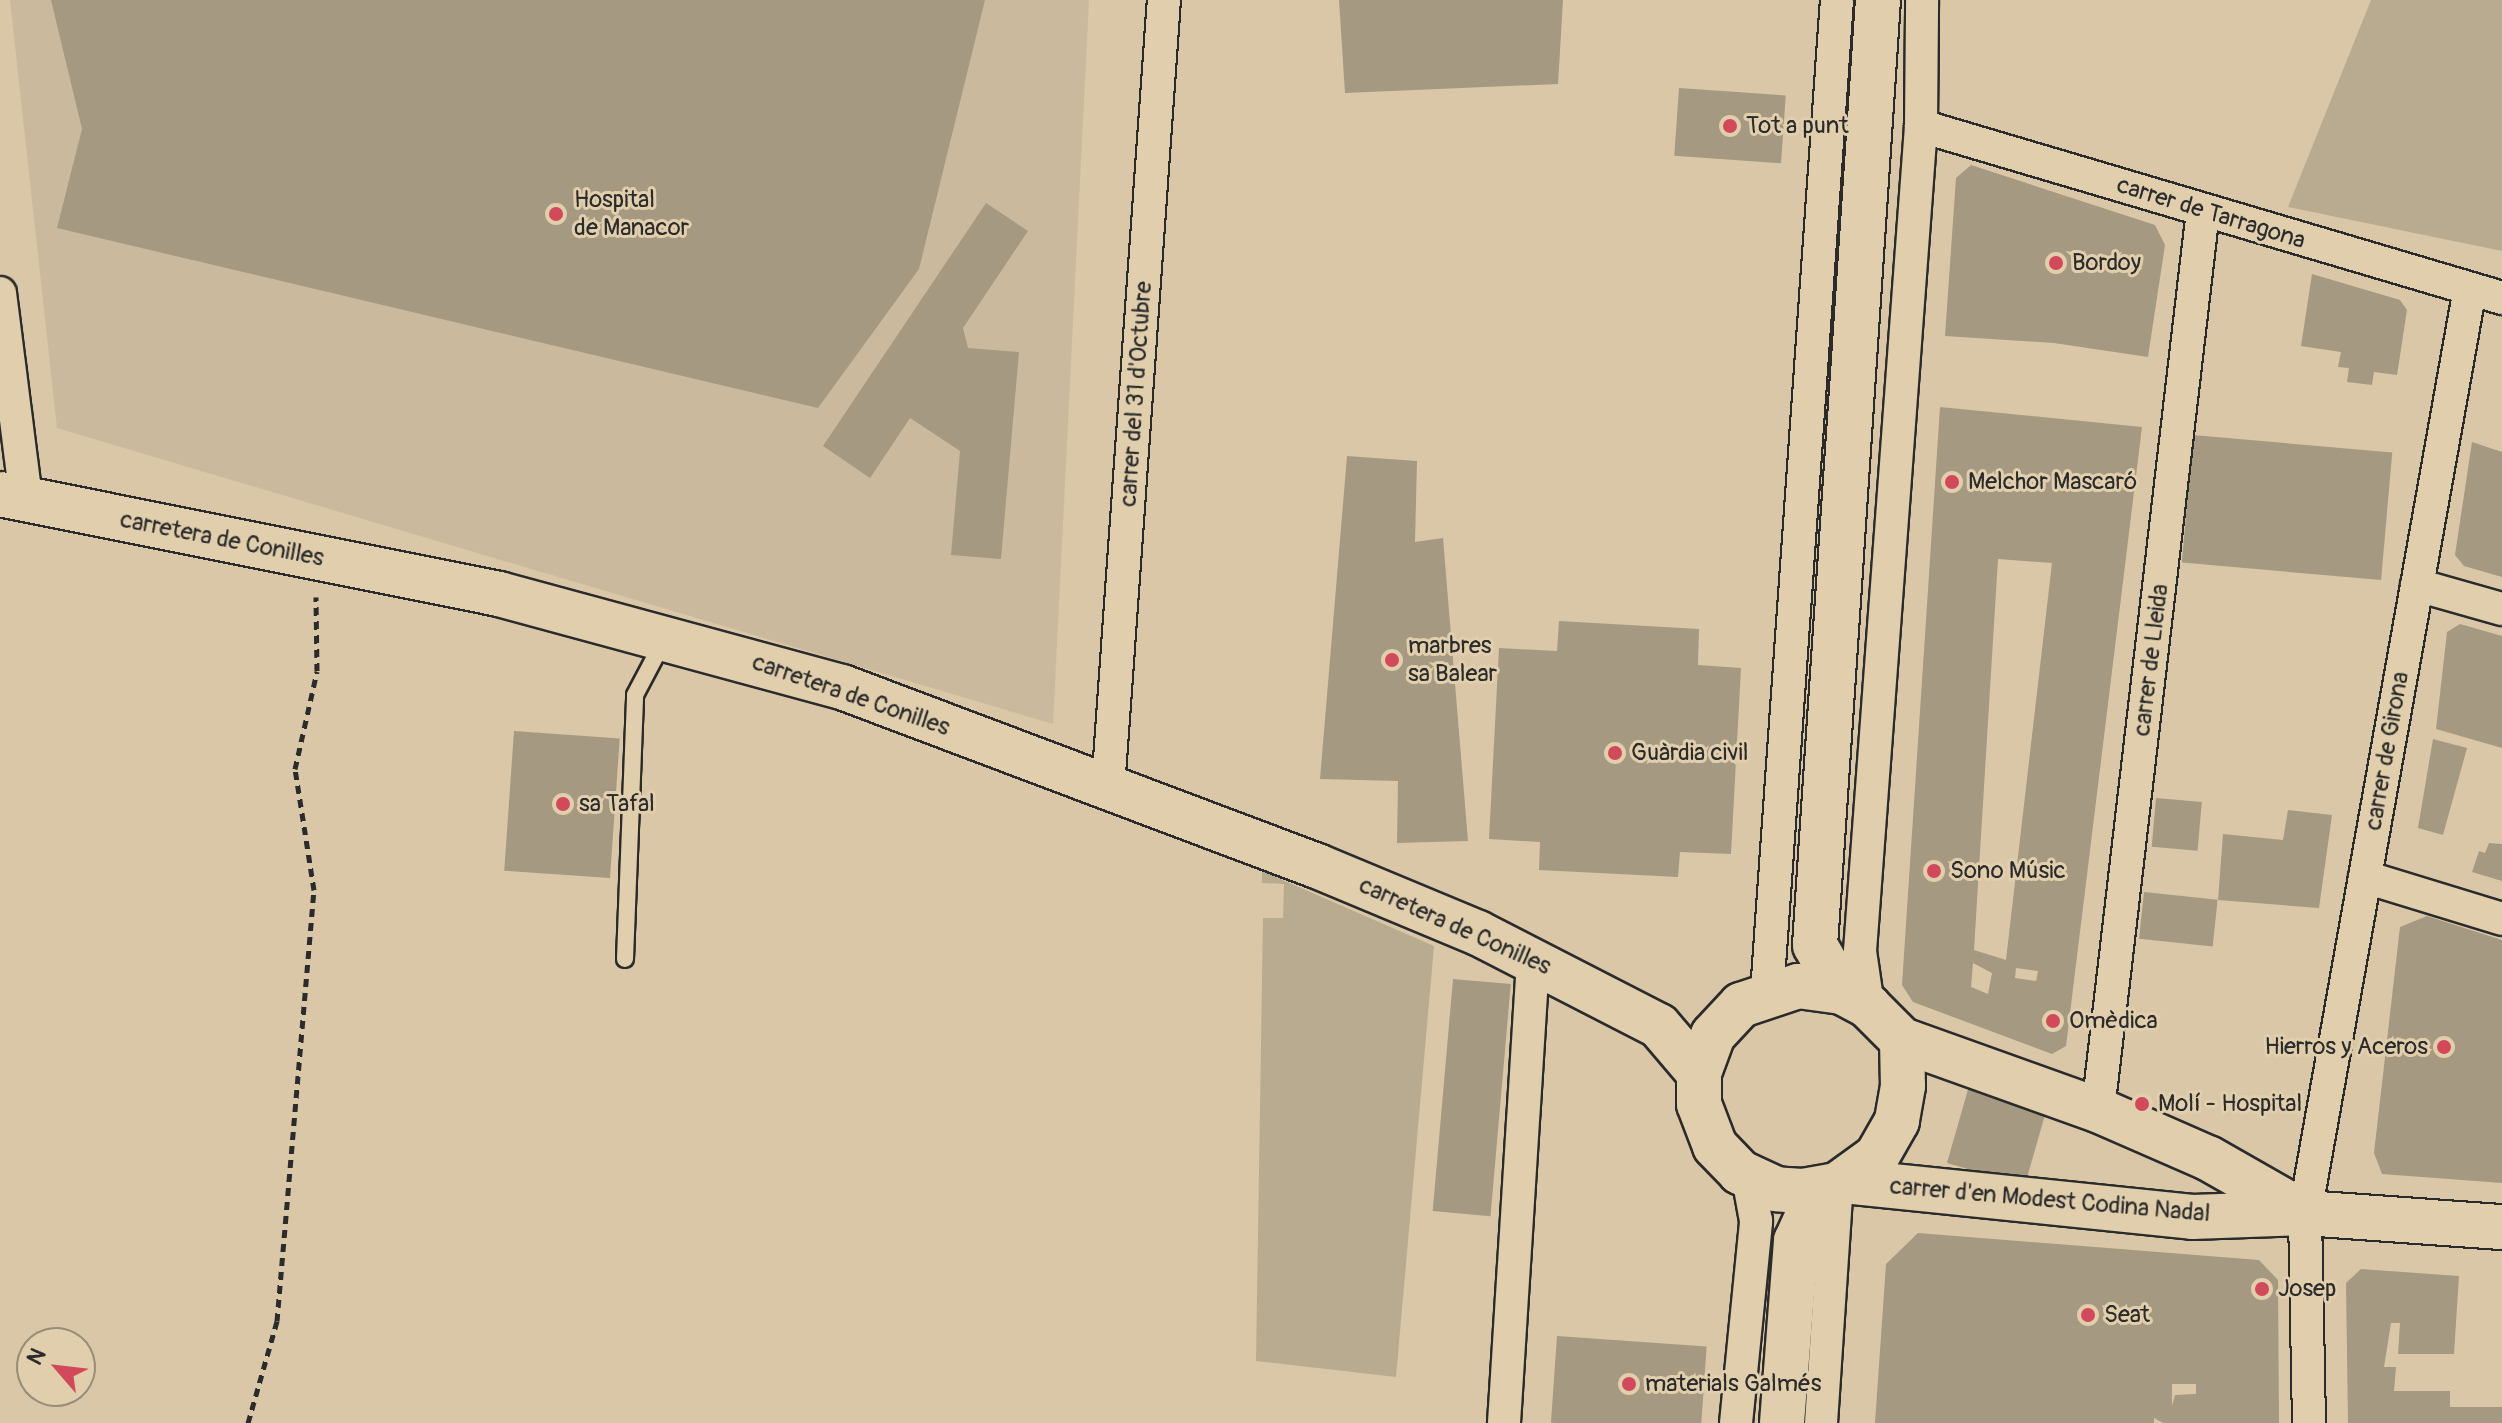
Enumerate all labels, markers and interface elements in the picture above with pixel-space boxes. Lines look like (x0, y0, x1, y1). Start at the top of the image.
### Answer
place label: Tot a punt (1746, 112, 1849, 140)
marker: Tot a punt (1721, 117, 1739, 135)
street label: carrer de Tarragona (2113, 171, 2309, 255)
place label: Hospital de Manacor (574, 186, 689, 242)
marker: Hospital de Manacor (545, 203, 567, 225)
place label: Bordoy (2072, 249, 2141, 277)
marker: Bordoy (2047, 254, 2065, 272)
street label: carrer del 31 d'Octubre (1114, 280, 1158, 508)
place label: Melchor Mascaró (1968, 468, 2137, 496)
marker: Melchor Mascaró (1943, 473, 1961, 491)
street label: carretera de Conilles (118, 505, 326, 573)
street label: carrer de Lleida (2127, 582, 2175, 738)
place label: marbres sa Balear (1408, 632, 1497, 688)
street label: carretera de Conilles (749, 648, 953, 742)
marker: marbres sa Balear (1383, 651, 1401, 669)
street label: carrer de Girona (2359, 670, 2415, 832)
place label: Guàrdia civil (1631, 739, 1748, 767)
marker: Guàrdia civil (1606, 744, 1624, 762)
place label: sa Tafal (579, 790, 655, 818)
marker: sa Tafal (554, 795, 572, 813)
place label: Sono Músic (1950, 857, 2066, 885)
marker: Sono Músic (1925, 862, 1943, 880)
street label: carretera de Conilles (1355, 871, 1555, 981)
place label: Omèdica (2069, 1007, 2158, 1035)
marker: Omèdica (2044, 1012, 2062, 1030)
place label: Hierros y Aceros (2264, 1033, 2428, 1061)
marker: Hierros y Aceros (2435, 1038, 2453, 1056)
place label: Molí - Hospital (2158, 1090, 2302, 1118)
marker: Molí - Hospital (2133, 1095, 2151, 1113)
street label: carrer d'en Modest Codina Nadal (1889, 1172, 2211, 1228)
place label: Josep (2278, 1275, 2336, 1303)
marker: Josep (2253, 1280, 2271, 1298)
place label: Seat (2104, 1301, 2150, 1329)
marker: Seat (2079, 1306, 2097, 1324)
north arrow (16, 1327, 96, 1407)
text: N (21, 1344, 52, 1370)
place label: materials Galmés (1645, 1370, 1821, 1398)
marker: materials Galmés (1620, 1375, 1638, 1393)

